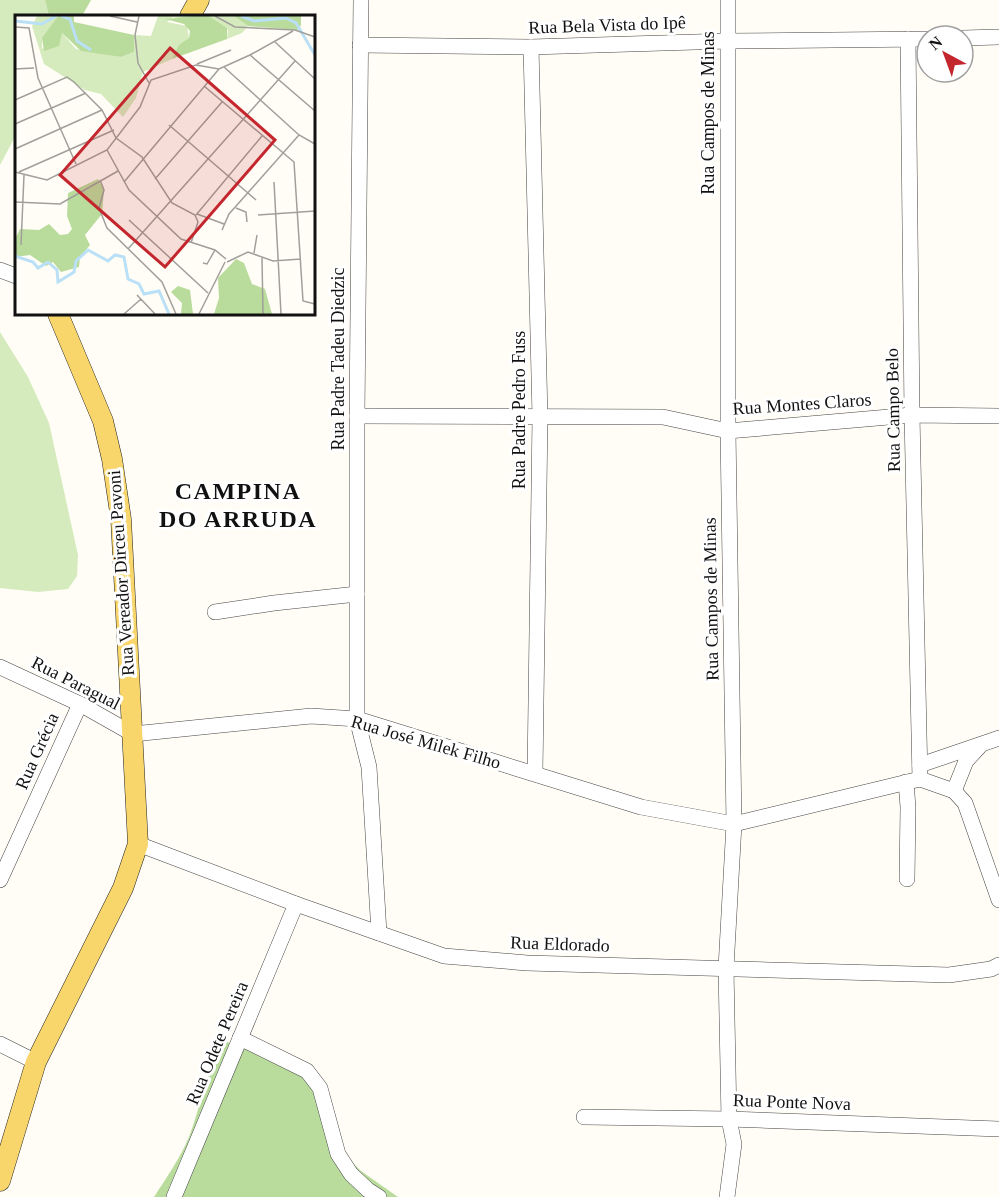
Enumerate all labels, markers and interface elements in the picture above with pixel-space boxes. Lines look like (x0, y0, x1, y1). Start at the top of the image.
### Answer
street label: Rua Bela Vista do Ipê (528, 12, 686, 38)
inset map (15, 15, 315, 315)
north arrow (915, 24, 975, 84)
street label: Rua Campos de Minas (698, 31, 718, 195)
text: N (926, 33, 946, 53)
street label: Rua Padre Tadeu Diedzic (328, 268, 348, 450)
street label: Rua Padre Pedro Fuss (509, 331, 529, 489)
street label: Rua Campo Belo (882, 348, 904, 472)
street label: Rua Montes Claros (732, 389, 872, 419)
street label: Rua Vereador Dirceu Pavoni (104, 469, 138, 677)
district label: CAMPINA DO ARRUDA (159, 478, 317, 532)
street label: Rua Campos de Minas (700, 517, 722, 681)
street label: Rua Paragual (28, 652, 124, 714)
street label: Rua Grécia (11, 710, 63, 792)
street label: Rua José Milek Filho (349, 711, 503, 773)
street label: Rua Eldorado (510, 932, 610, 956)
street label: Rua Odete Pereira (182, 978, 252, 1108)
street label: Rua Ponte Nova (733, 1090, 851, 1114)

